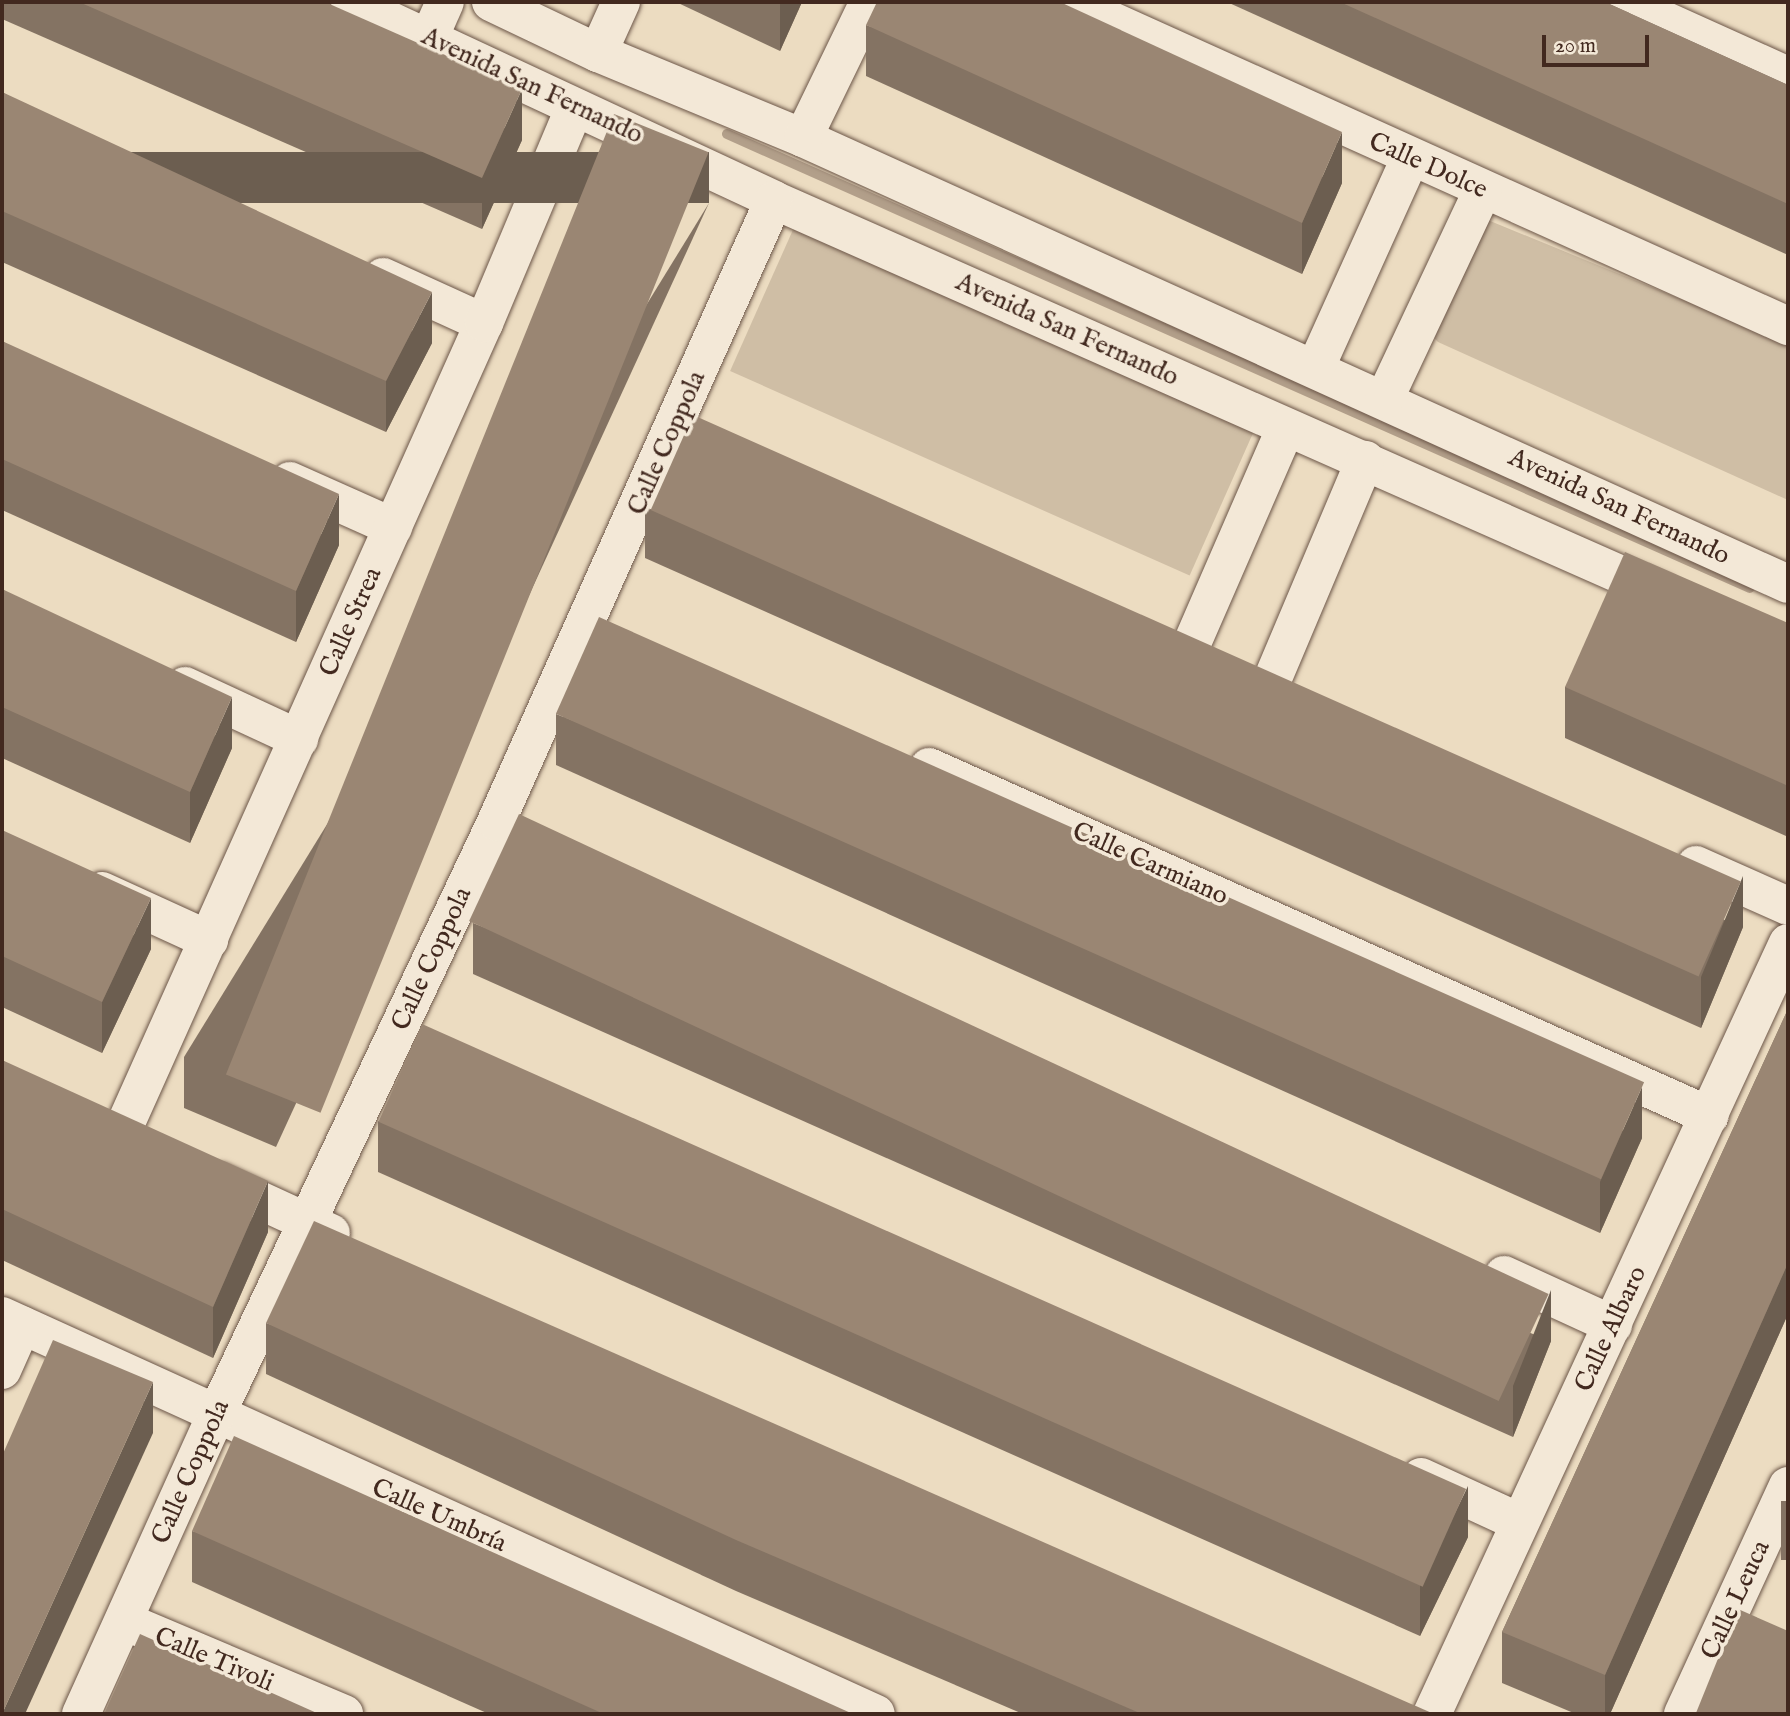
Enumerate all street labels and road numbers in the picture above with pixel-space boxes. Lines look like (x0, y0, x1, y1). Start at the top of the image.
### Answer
street label: Avenida San Fernando (416, 21, 648, 151)
street label: Calle Dolce (1364, 126, 1492, 206)
street label: Avenida San Fernando (951, 267, 1183, 393)
street label: Calle Coppola (621, 366, 713, 520)
street label: Avenida San Fernando (1503, 442, 1735, 572)
street label: Calle Strea (313, 562, 389, 682)
street label: Calle Carmiano (1067, 816, 1233, 912)
street label: Calle Coppola (385, 882, 479, 1036)
street label: Calle Albaro (1568, 1261, 1654, 1397)
street label: Calle Coppola (145, 1395, 237, 1549)
street label: Calle Umbría (367, 1472, 511, 1560)
street label: Calle Leuca (1695, 1535, 1777, 1665)
street label: Calle Tivoli (150, 1621, 278, 1699)

